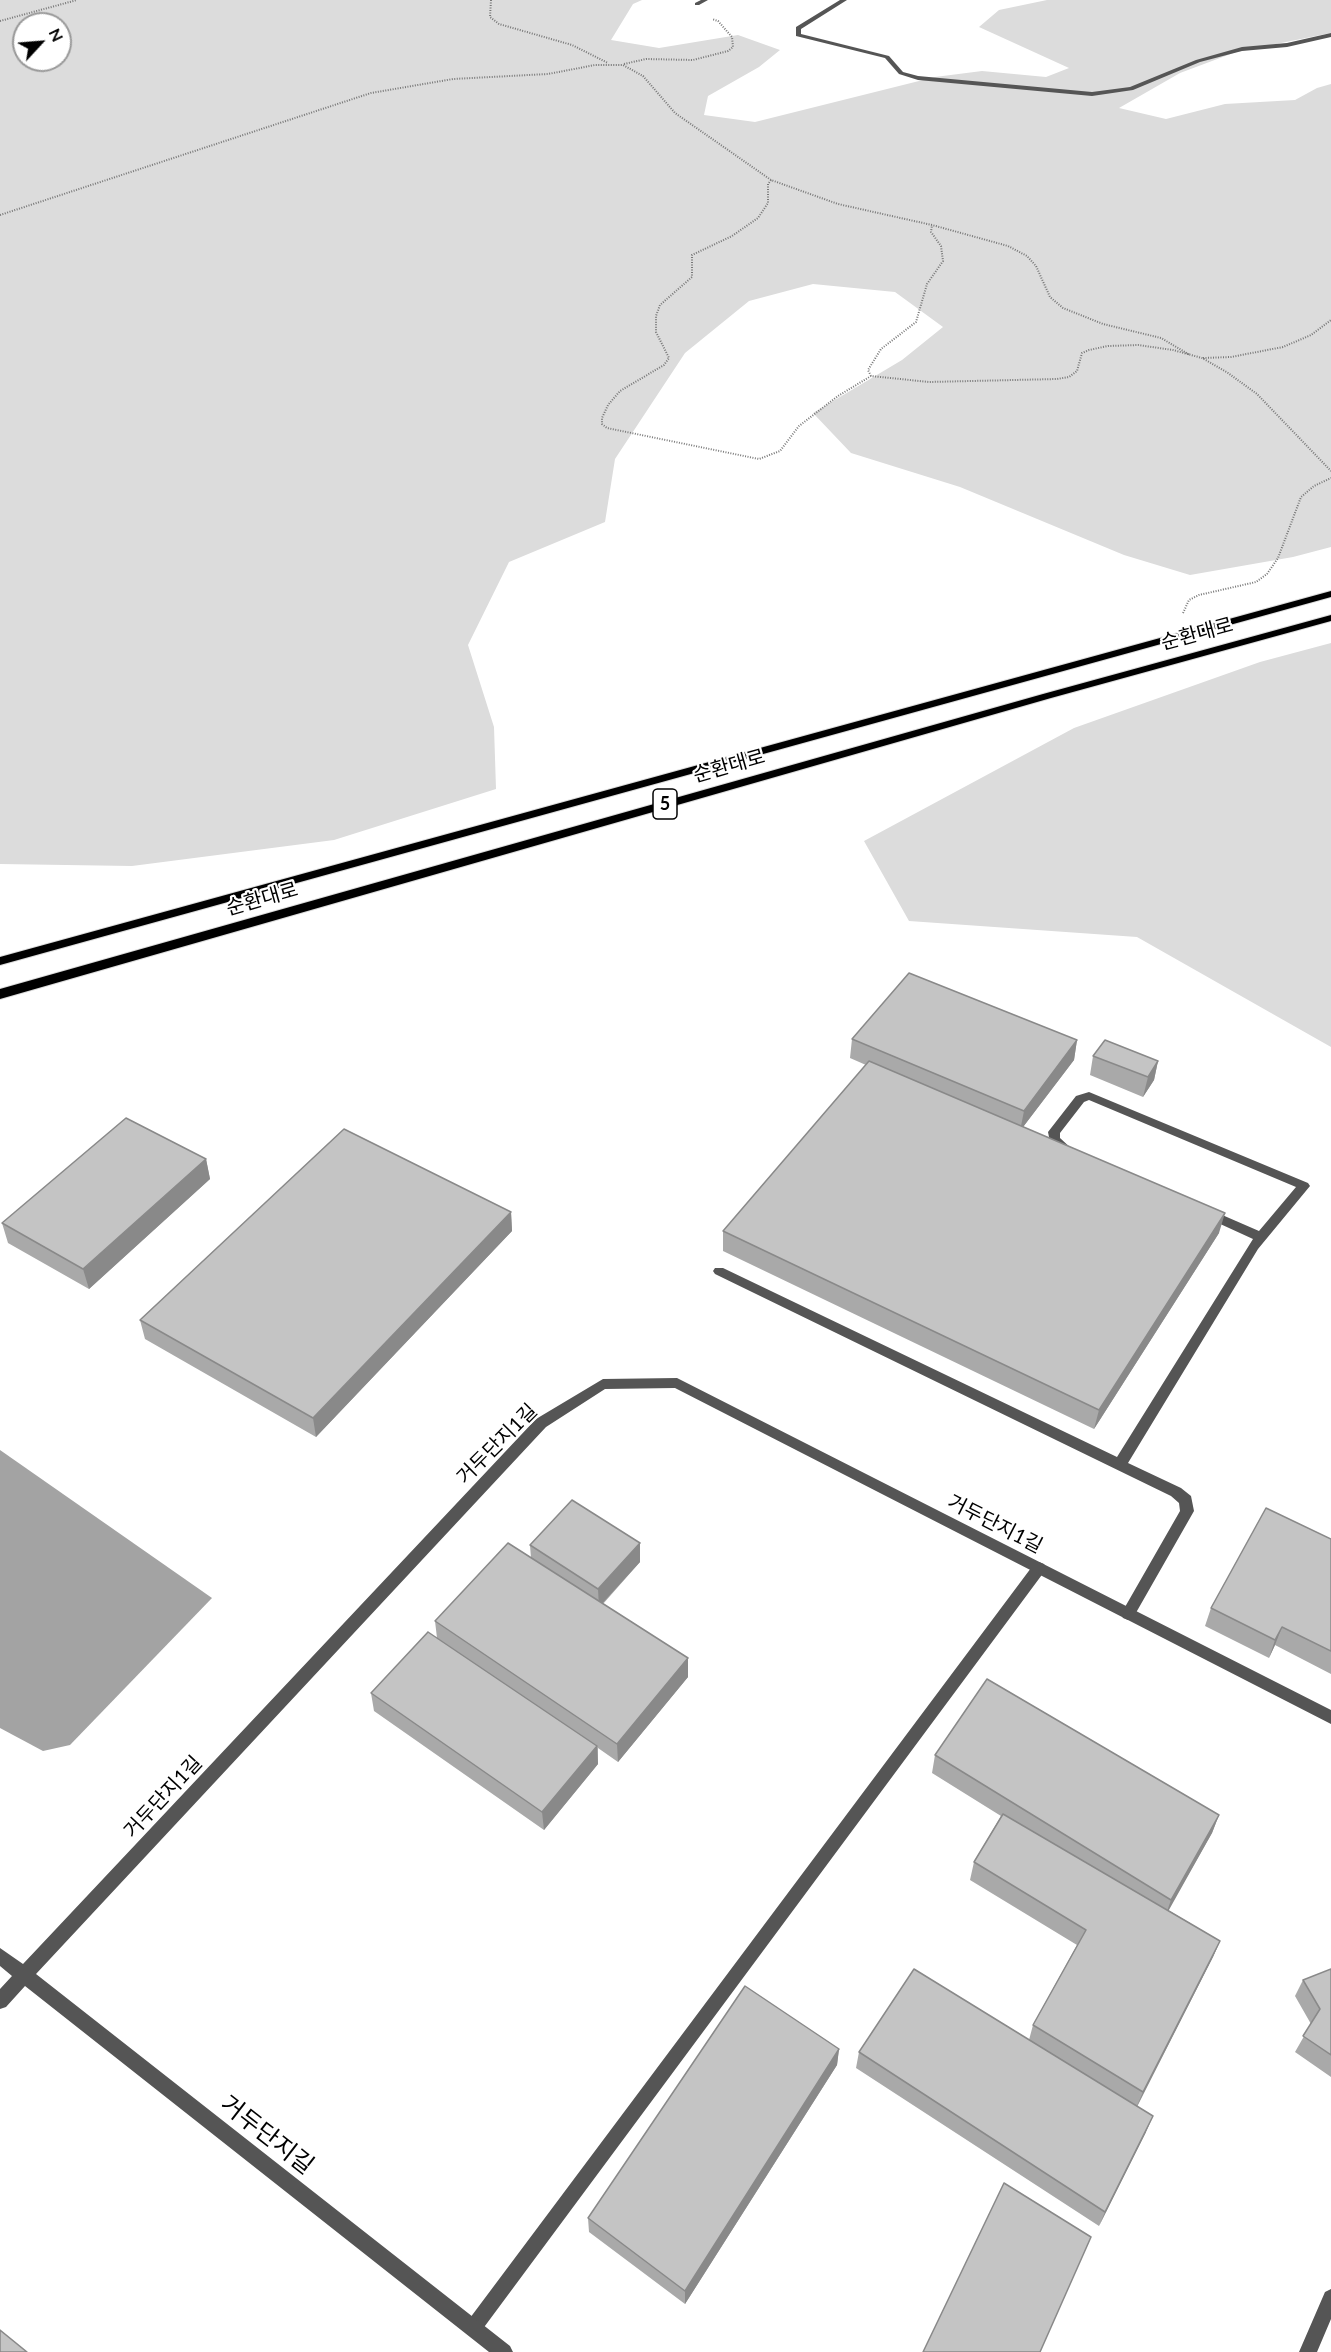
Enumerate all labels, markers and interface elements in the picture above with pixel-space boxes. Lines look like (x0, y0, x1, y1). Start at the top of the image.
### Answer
north arrow (12, 12, 72, 72)
text: N (46, 25, 68, 44)
street label: 순환대로 (1158, 613, 1236, 655)
street label: 순환대로 (690, 744, 768, 788)
road number: 5 (653, 789, 677, 819)
street label: 순환대로 (223, 877, 301, 921)
street label: 거두단지1길 (452, 1399, 542, 1489)
street label: 거두단지1길 (943, 1490, 1047, 1558)
street label: 거두단지1길 (119, 1751, 207, 1843)
street label: 거두단지길 (215, 2090, 319, 2180)

